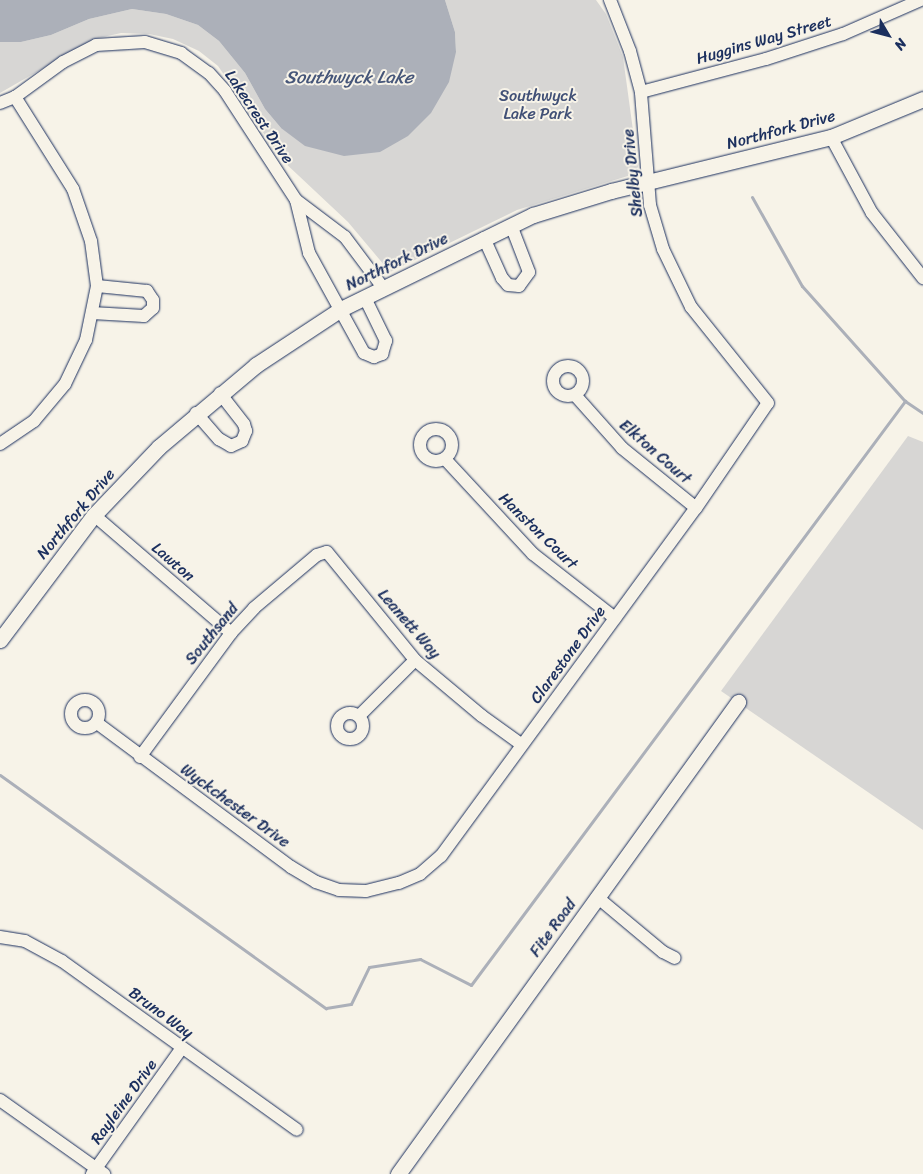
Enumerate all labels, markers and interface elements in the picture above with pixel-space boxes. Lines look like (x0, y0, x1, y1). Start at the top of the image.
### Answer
north arrow (863, 10, 913, 60)
street label: Huggins Way Street (694, 11, 834, 69)
text: N (887, 33, 913, 56)
street label: Lakecrest Drive (221, 66, 297, 168)
water label: Southwyck Lake (285, 66, 413, 88)
park label: Southwyck Lake Park (499, 86, 577, 124)
street label: Northfork Drive (725, 106, 837, 154)
street label: Shelby Drive (619, 128, 647, 218)
street label: Northfork Drive (343, 229, 451, 295)
street label: Elkton Court (615, 415, 695, 489)
street label: Northfork Drive (33, 465, 119, 563)
street label: Hanston Court (494, 488, 582, 574)
street label: Lawton (148, 538, 198, 586)
street label: Leanett Way (374, 585, 444, 663)
street label: Southsand (181, 599, 243, 669)
street label: Clarestone Drive (526, 602, 610, 708)
street label: Wyckchester Drive (177, 760, 293, 852)
street label: Fite Road (526, 895, 580, 961)
street label: Bruno Way (125, 983, 197, 1043)
street label: Rayleine Drive (87, 1056, 161, 1148)

